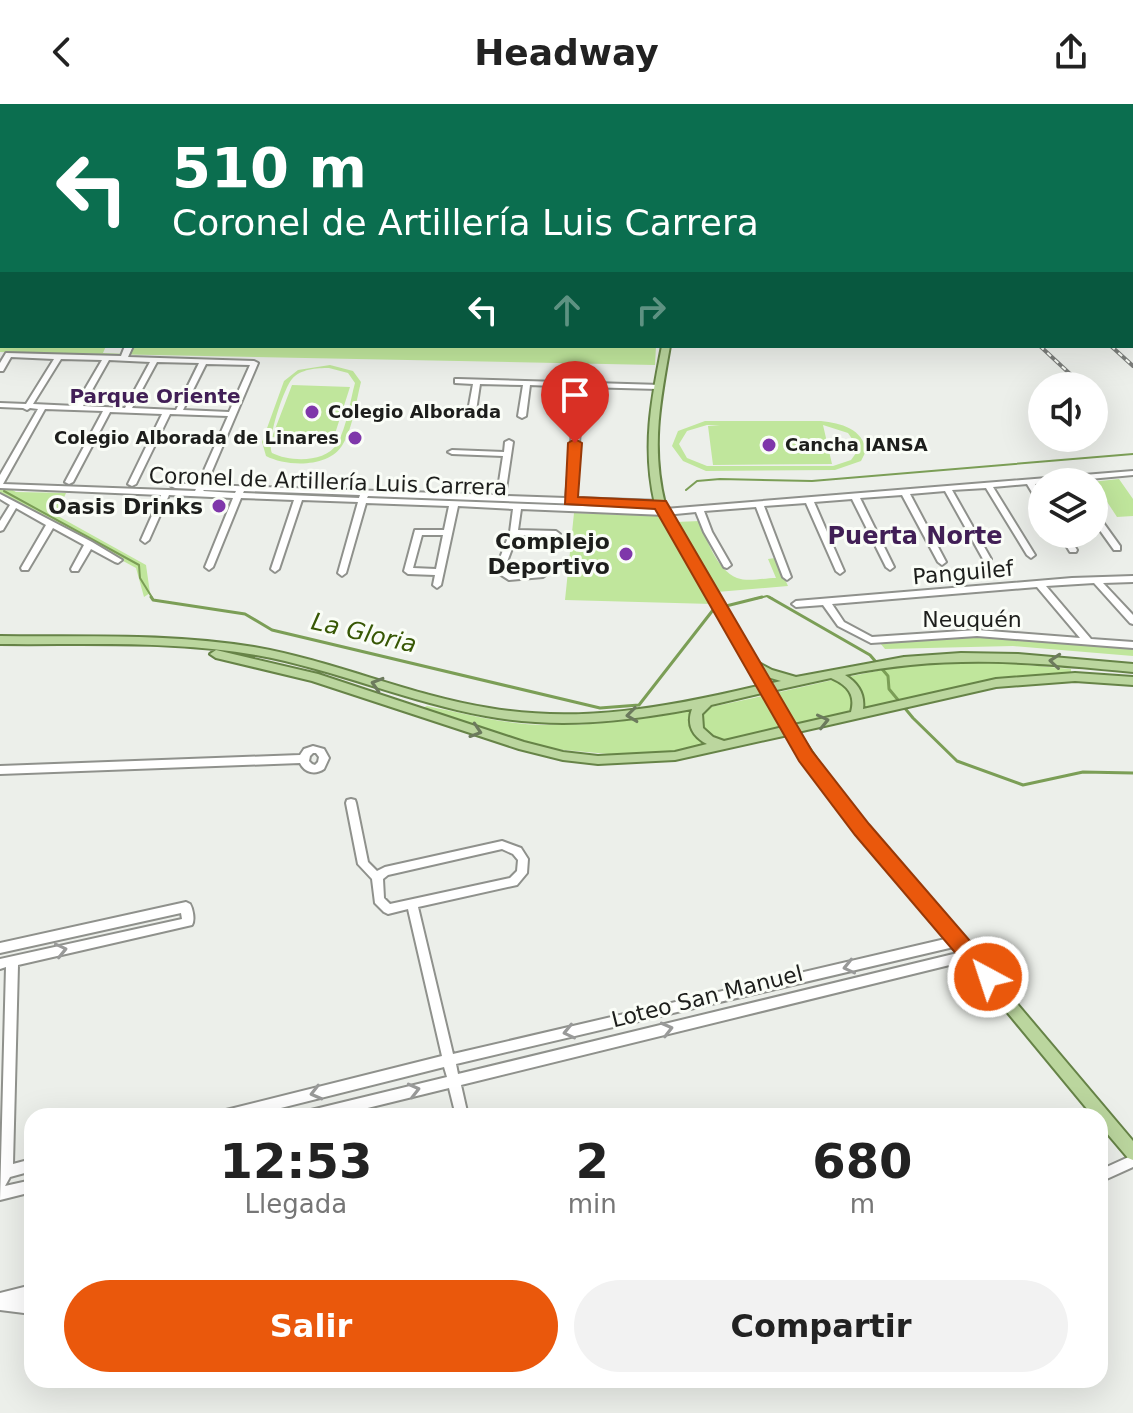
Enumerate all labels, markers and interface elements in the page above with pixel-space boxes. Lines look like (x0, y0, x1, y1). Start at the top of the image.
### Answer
icon: back (40, 30, 84, 74)
icon: share (1049, 30, 1093, 74)
text: Headway (474, 32, 659, 73)
text: 510 m (172, 135, 367, 200)
icon: left (40, 136, 144, 240)
text: Coronel de Artillería Luis Carrera (172, 202, 759, 243)
icon: left (461, 288, 505, 332)
icon: ahead (545, 288, 589, 332)
icon: right (629, 288, 673, 332)
pin (541, 361, 609, 443)
map controls (1028, 372, 1108, 548)
button: sound (1028, 372, 1108, 452)
icon: arrive (553, 373, 597, 417)
district label: Parque Oriente (69, 384, 241, 408)
place label: Colegio Alborada (328, 401, 501, 422)
marker: Colegio Alborada (303, 403, 321, 421)
place label: Colegio Alborada de Linares (54, 427, 339, 448)
marker: Colegio Alborada de Linares (346, 429, 364, 447)
place label: Cancha IANSA (785, 434, 928, 455)
marker: Cancha IANSA (760, 436, 778, 454)
street label: Coronel de Artillería Luis Carrera (148, 463, 508, 500)
button: layers (1028, 468, 1108, 548)
place label: Oasis Drinks (48, 494, 203, 519)
marker: Oasis Drinks (210, 497, 228, 515)
district label: Puerta Norte (828, 522, 1002, 550)
place label: Complejo Deportivo (488, 529, 610, 579)
marker: Complejo Deportivo (617, 545, 635, 563)
street label: Panguilef (912, 556, 1016, 589)
water label: La Gloria (309, 607, 419, 659)
street label: Neuquén (922, 607, 1022, 632)
one-way arrow (1048, 653, 1061, 670)
one-way arrow (370, 677, 384, 693)
one-way arrow (625, 707, 638, 724)
one-way arrow (816, 713, 830, 730)
one-way arrow (468, 722, 482, 738)
position arrow (946, 935, 1030, 1019)
one-way arrow (54, 942, 67, 959)
one-way arrow (843, 957, 857, 974)
street label: Loteo San Manuel (609, 961, 805, 1032)
one-way arrow (659, 1021, 673, 1038)
one-way arrow (563, 1022, 576, 1039)
one-way arrow (407, 1083, 420, 1100)
one-way arrow (310, 1084, 324, 1101)
text: 12:53 (219, 1133, 372, 1189)
text: 2 (576, 1133, 609, 1189)
text: 680 (812, 1133, 912, 1189)
text: Llegada (245, 1189, 347, 1219)
text: min (568, 1189, 617, 1219)
text: m (850, 1189, 875, 1219)
button: Salir (64, 1280, 558, 1372)
button: Compartir (574, 1280, 1068, 1372)

